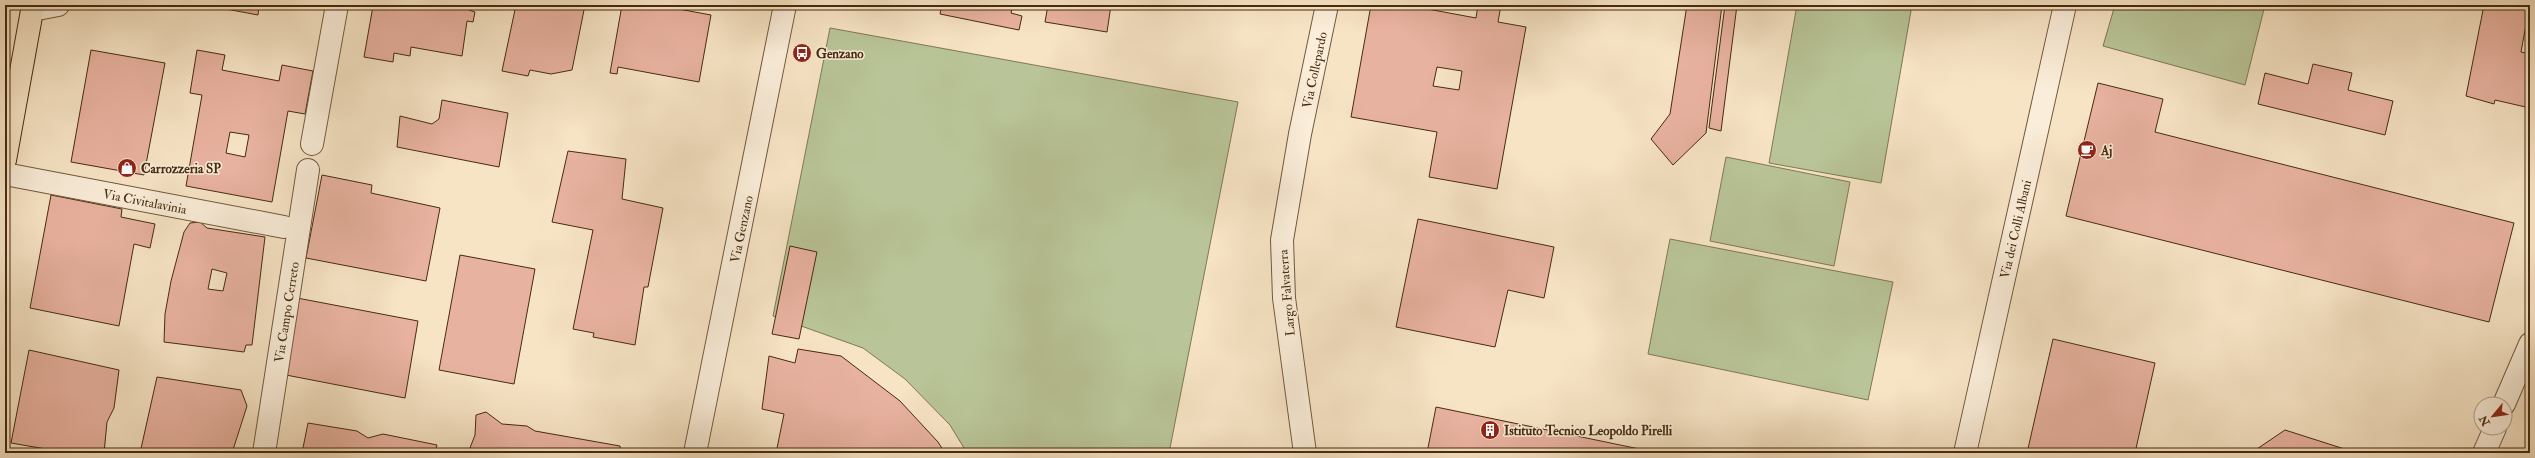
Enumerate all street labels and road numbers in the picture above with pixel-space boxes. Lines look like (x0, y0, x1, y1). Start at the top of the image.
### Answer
street label: Via Collepardo (1299, 30, 1332, 110)
street label: Via dei Colli Albani (1997, 178, 2035, 280)
street label: Via Civitalavinia (102, 186, 189, 218)
street label: Via Genzano (727, 194, 757, 264)
street label: Largo Falvaterra (1275, 248, 1299, 337)
street label: Via Campo Cerreto (271, 261, 304, 364)

